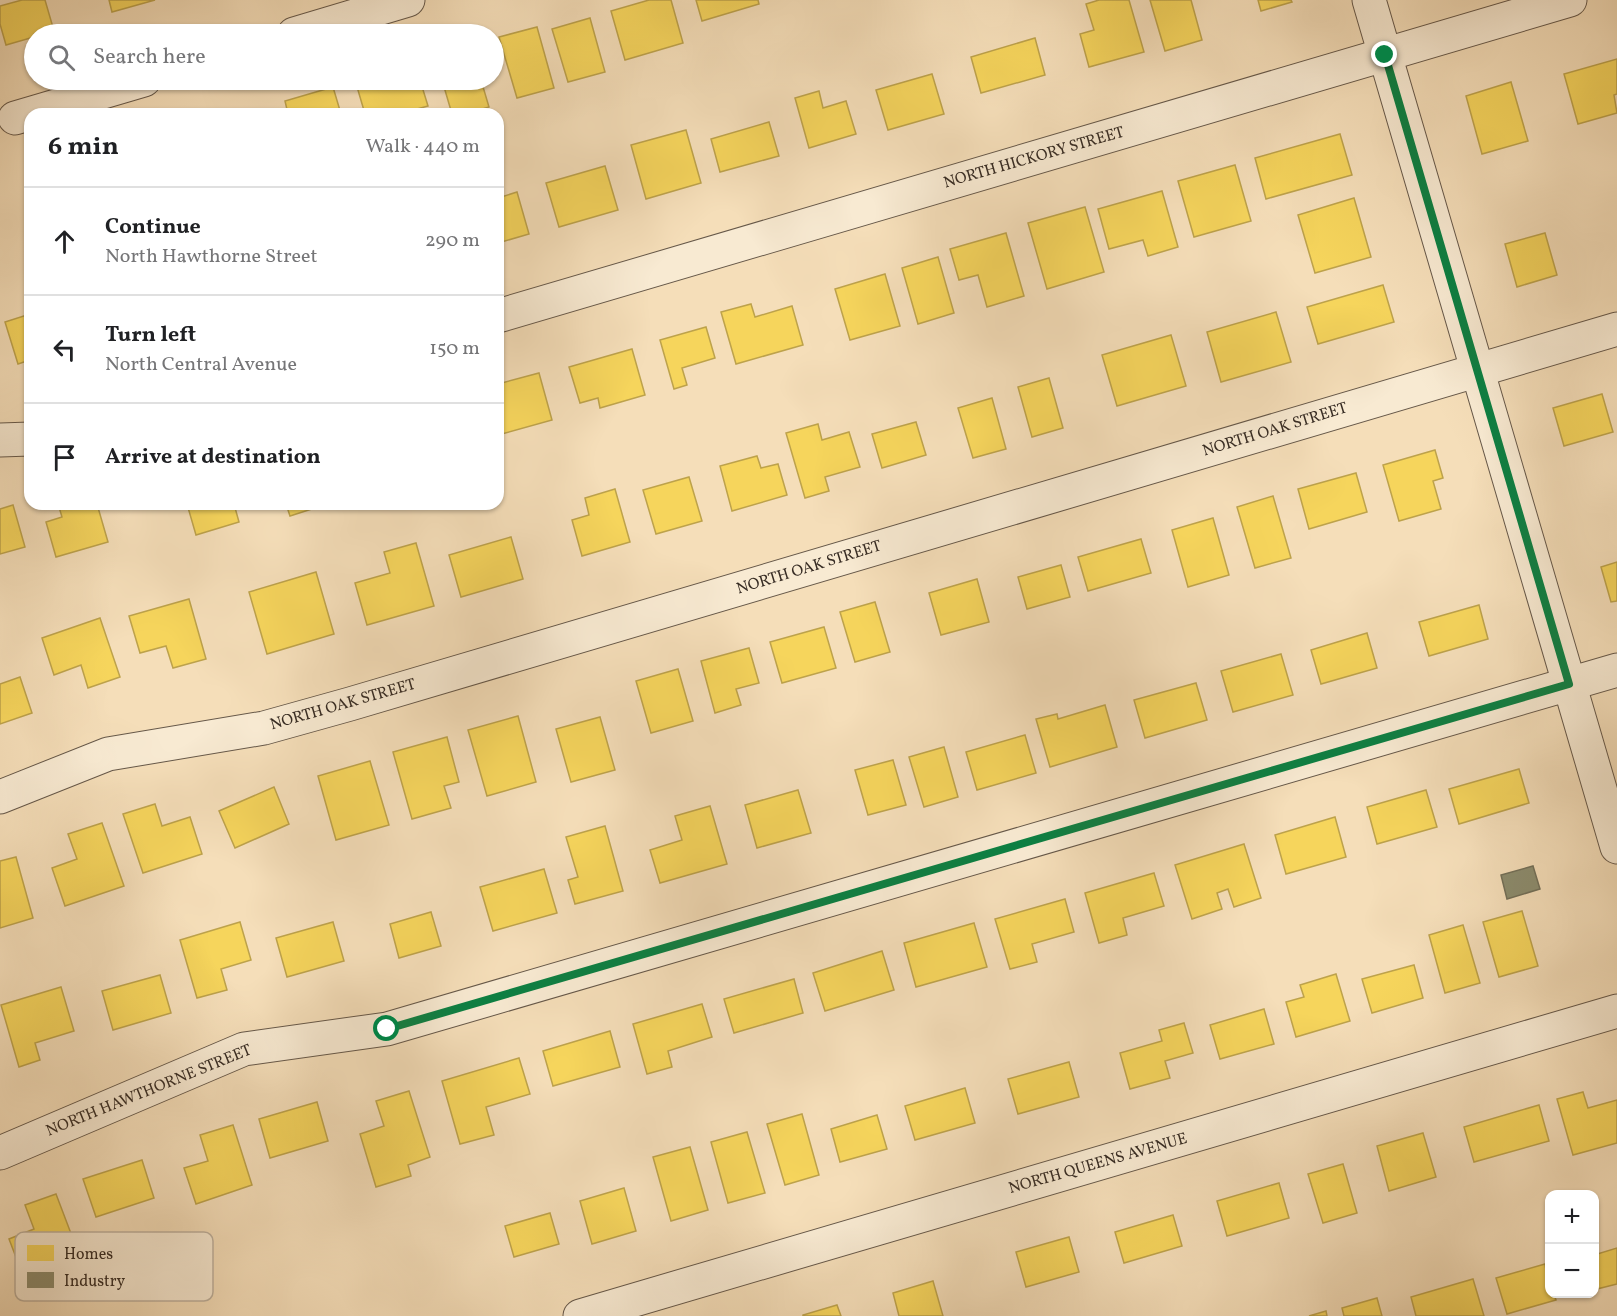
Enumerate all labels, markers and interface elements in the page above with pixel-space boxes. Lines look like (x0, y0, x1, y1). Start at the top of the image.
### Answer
search box (24, 24, 504, 90)
icon: search (45, 41, 78, 74)
route end (1371, 41, 1397, 67)
text: Search here (93, 42, 206, 73)
street label: NORTH HICKORY STREET (941, 122, 1127, 194)
text: 6 min (48, 129, 119, 165)
text: Walk · 440 m (365, 133, 480, 161)
text: Continue (105, 212, 201, 243)
icon: ahead (48, 225, 81, 258)
text: 290 m (425, 227, 480, 255)
text: North Hawthorne Street (105, 243, 318, 271)
text: Turn left (105, 320, 196, 351)
icon: left (48, 333, 81, 366)
text: 150 m (429, 335, 480, 363)
text: North Central Avenue (105, 351, 297, 379)
street label: NORTH OAK STREET (1200, 397, 1350, 463)
icon: arrive (48, 441, 81, 474)
text: Arrive at destination (105, 442, 321, 473)
street label: NORTH OAK STREET (734, 535, 884, 601)
street label: NORTH OAK STREET (268, 674, 418, 736)
route start (373, 1015, 399, 1041)
street label: NORTH HAWTHORNE STREET (43, 1040, 255, 1142)
street label: NORTH QUEENS AVENUE (1006, 1128, 1190, 1200)
map controls (1545, 1190, 1599, 1298)
button: + (1545, 1190, 1599, 1244)
legend (15, 1232, 213, 1301)
text: Homes (64, 1244, 113, 1266)
button: − (1545, 1244, 1599, 1298)
text: Industry (64, 1271, 125, 1293)

